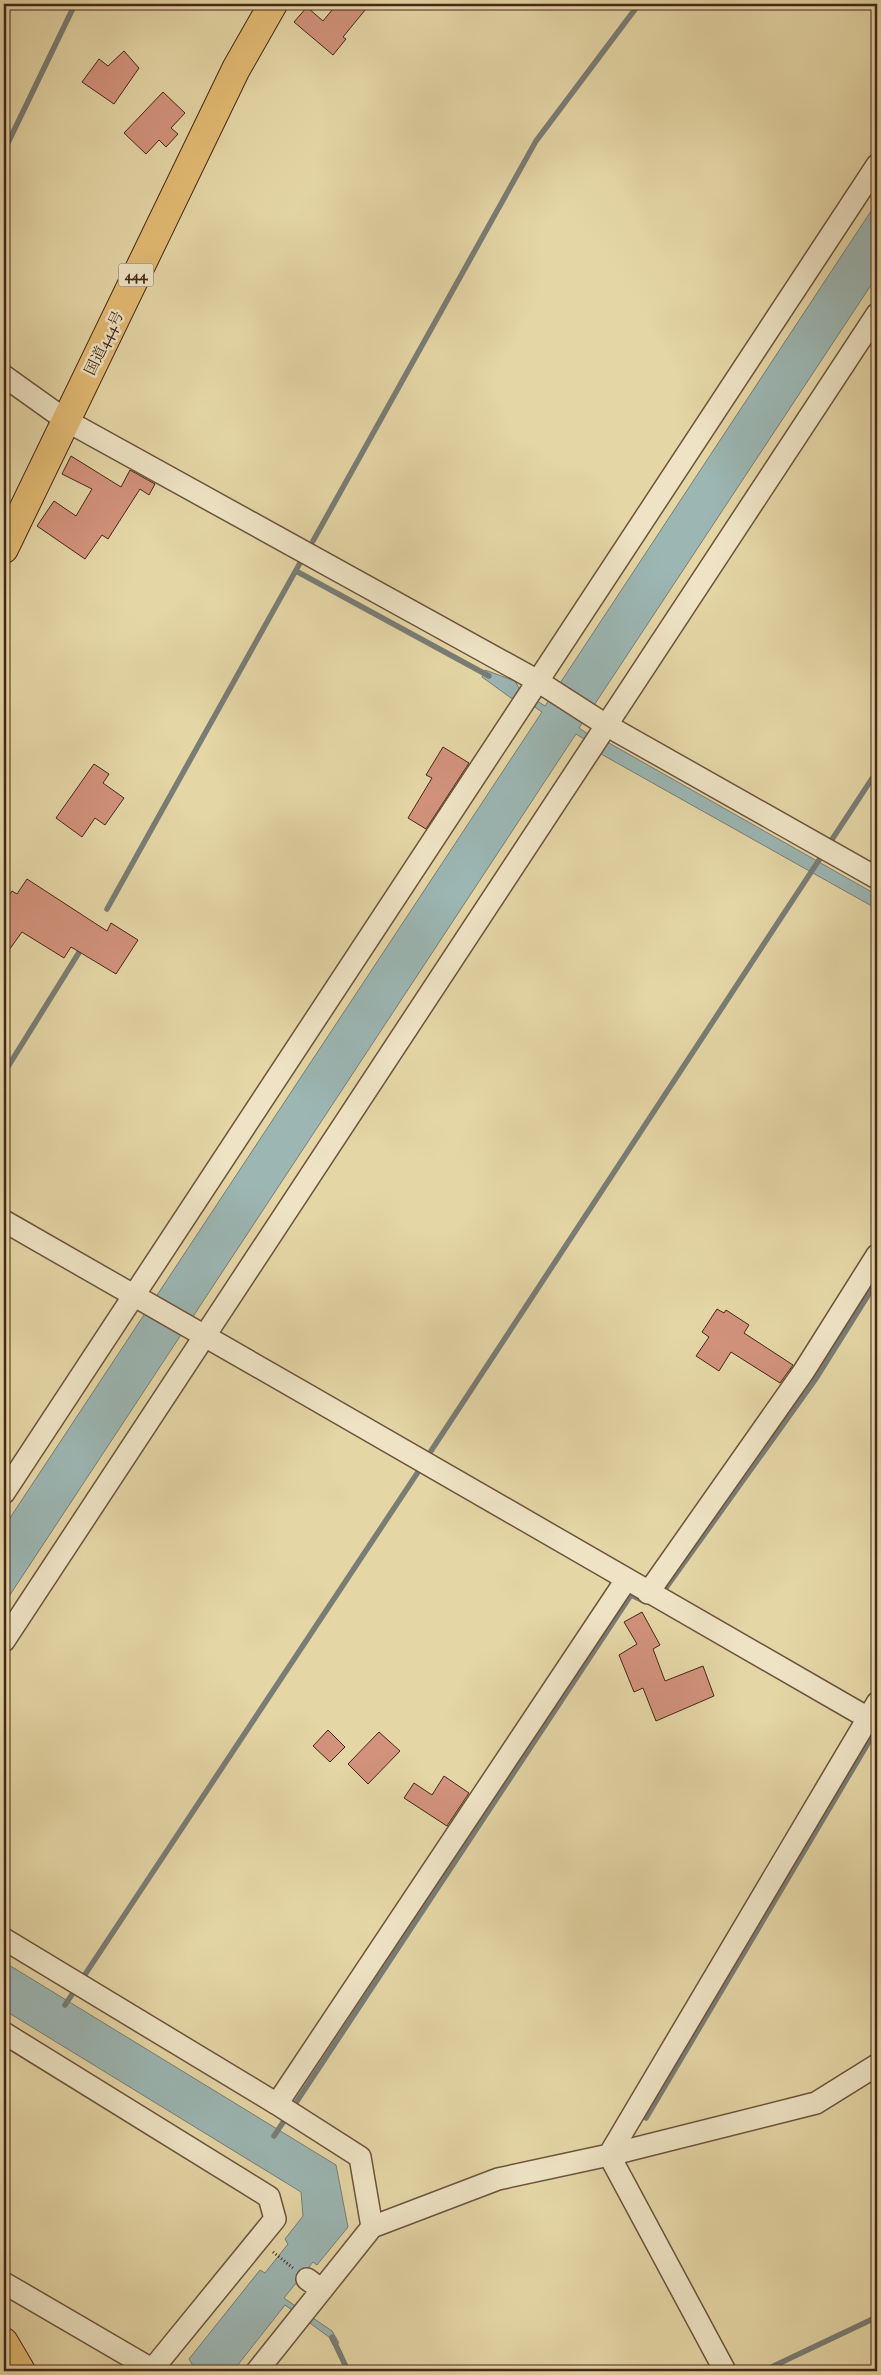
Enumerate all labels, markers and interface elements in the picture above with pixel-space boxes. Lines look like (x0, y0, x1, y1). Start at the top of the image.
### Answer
road number: 444 (118, 264, 154, 286)
street label: 国道444号 (81, 308, 128, 379)

